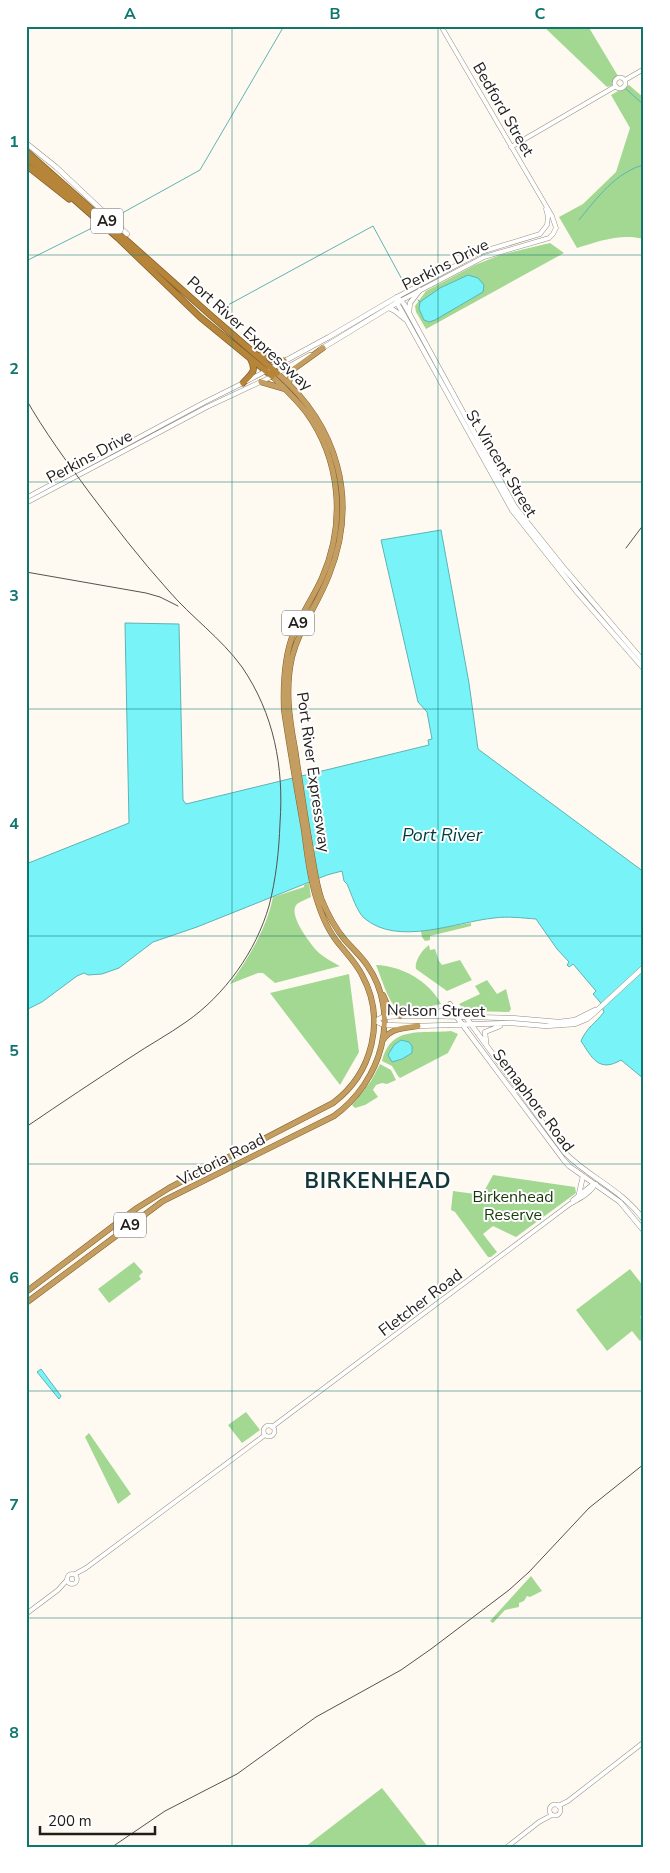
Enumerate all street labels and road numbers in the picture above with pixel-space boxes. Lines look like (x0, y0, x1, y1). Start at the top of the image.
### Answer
street label: Bedford Street (467, 58, 539, 161)
road number: A9 (91, 208, 123, 234)
street label: Perkins Drive (398, 234, 493, 296)
street label: Port River Expressway (182, 271, 317, 397)
street label: St Vincent Street (460, 406, 542, 522)
street label: Perkins Drive (43, 425, 136, 489)
road number: A9 (282, 610, 314, 636)
street label: Port River Expressway (291, 691, 335, 855)
street label: Nelson Street (387, 999, 486, 1023)
street label: Semaphore Road (487, 1045, 579, 1156)
street label: Victoria Road (173, 1128, 269, 1192)
road number: A9 (114, 1212, 146, 1238)
street label: Fletcher Road (374, 1264, 467, 1342)

